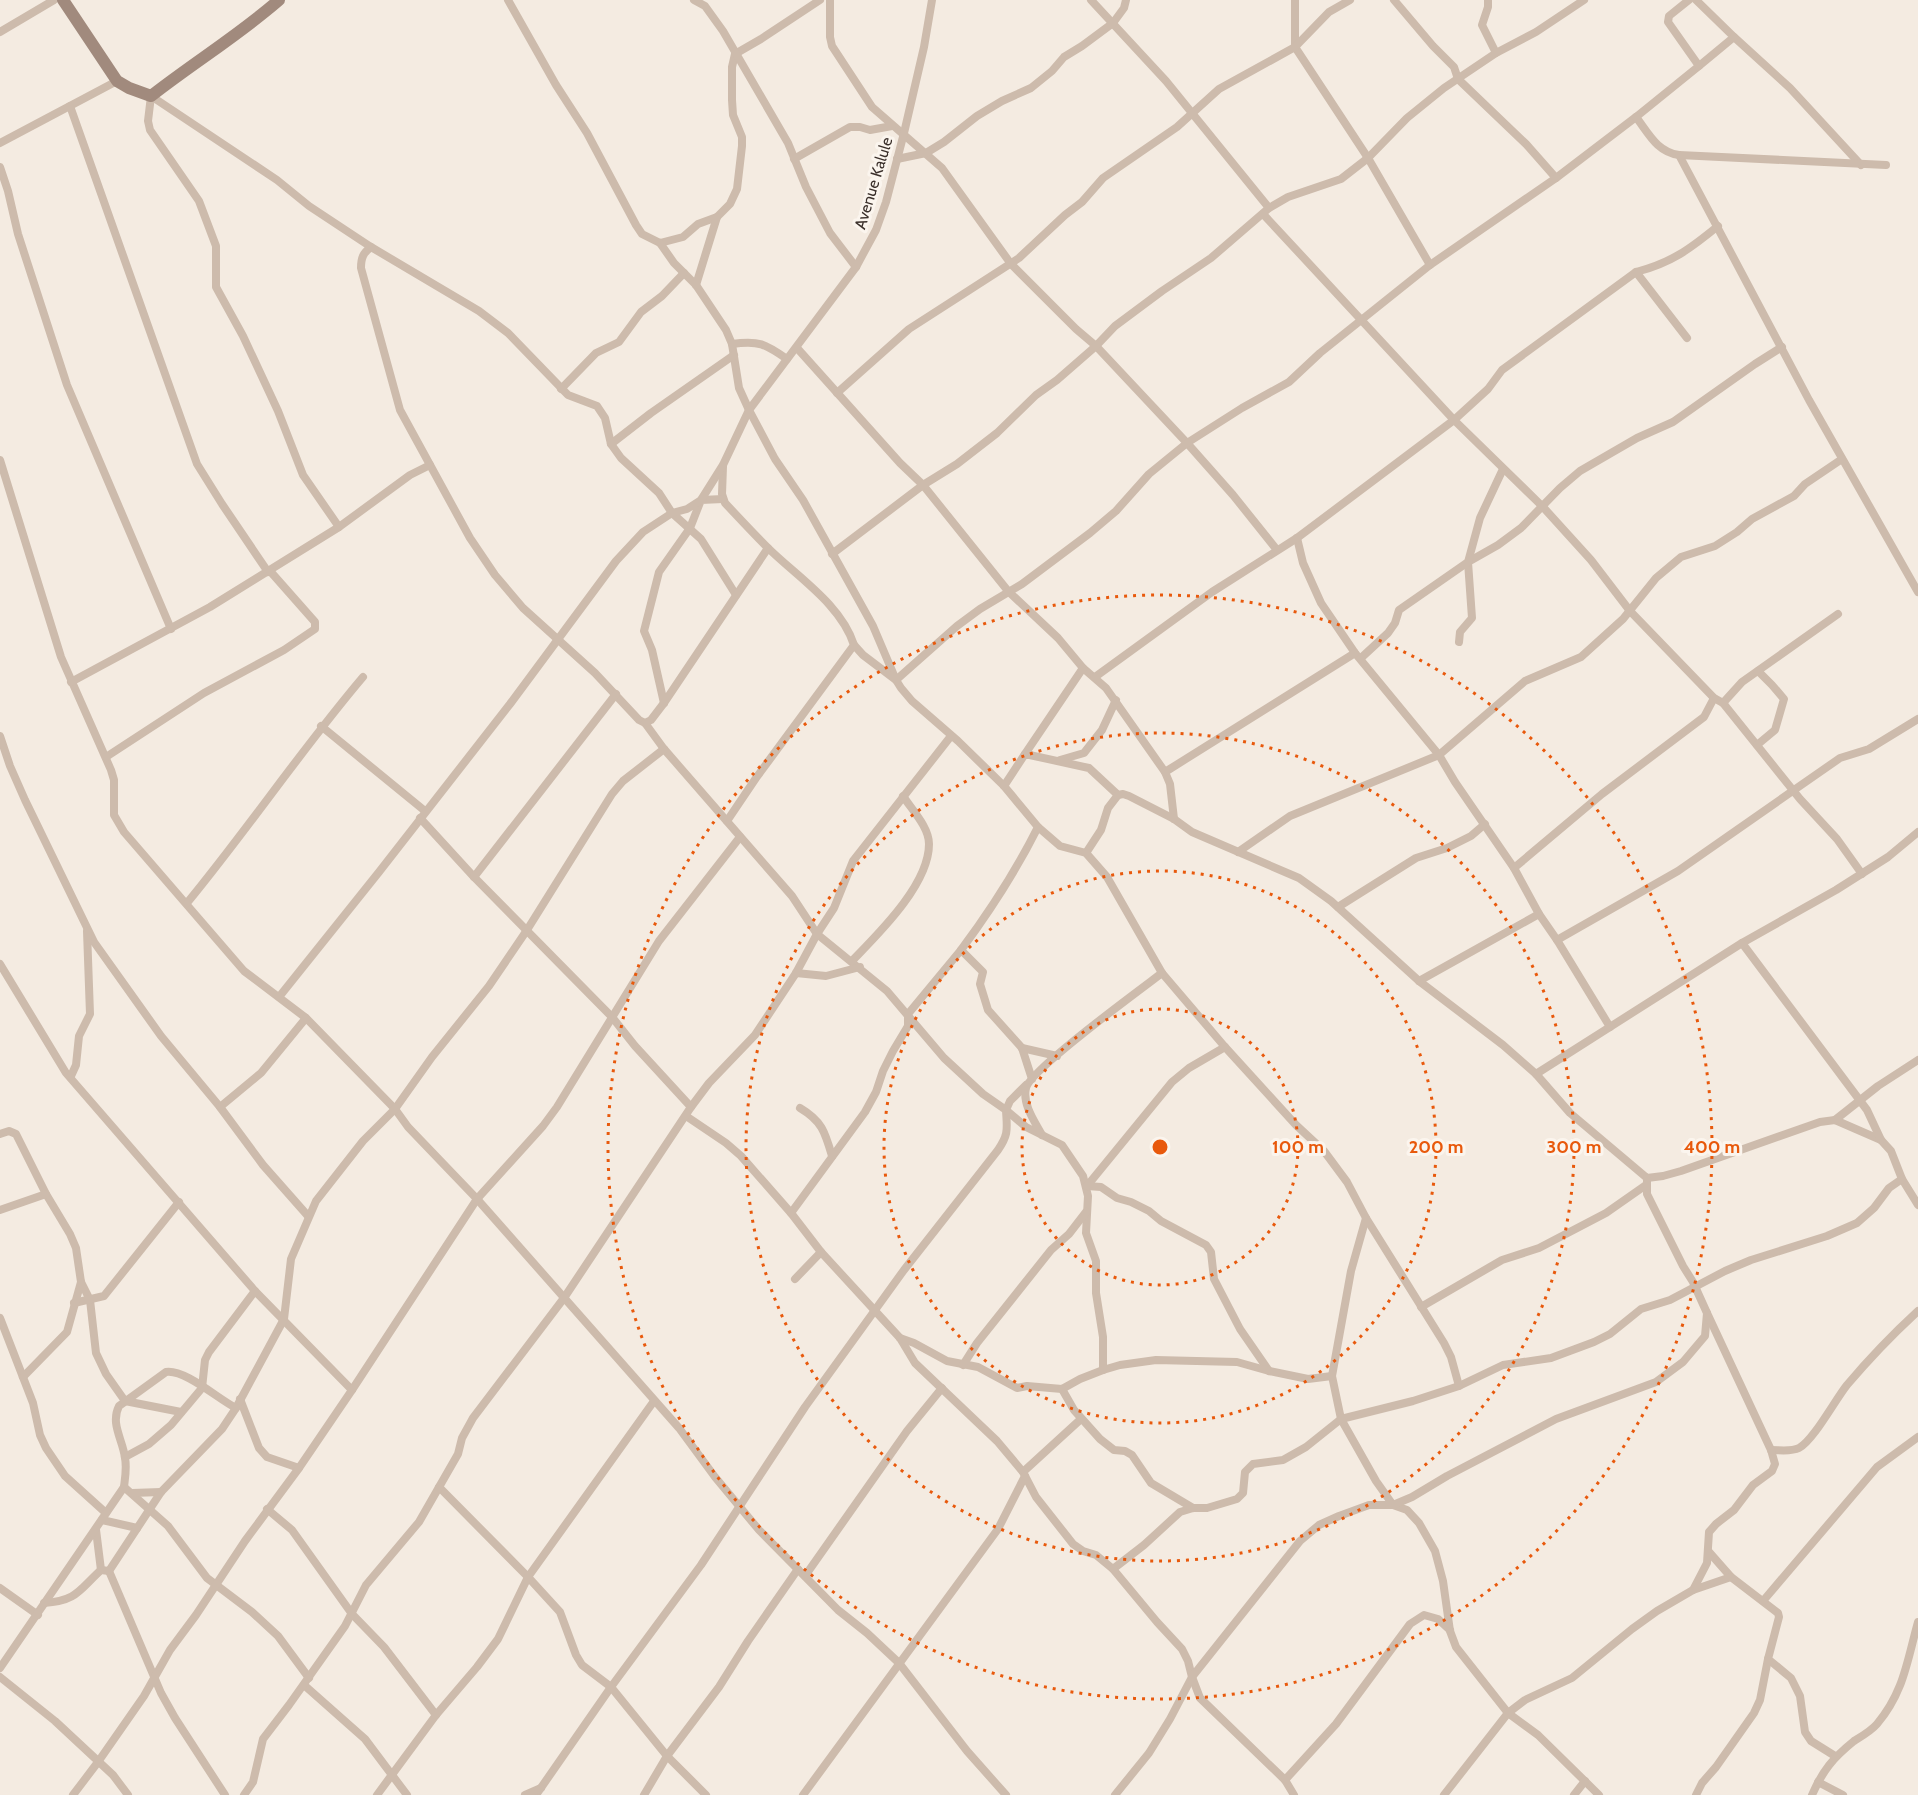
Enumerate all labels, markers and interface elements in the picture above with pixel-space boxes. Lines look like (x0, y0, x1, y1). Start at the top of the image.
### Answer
street label: Avenue Kalule (850, 135, 896, 231)
text: 100 m (1272, 1136, 1324, 1158)
text: 200 m (1409, 1136, 1463, 1158)
text: 300 m (1547, 1136, 1601, 1158)
text: 400 m (1684, 1136, 1740, 1158)
centre of rings (1150, 1137, 1170, 1157)

